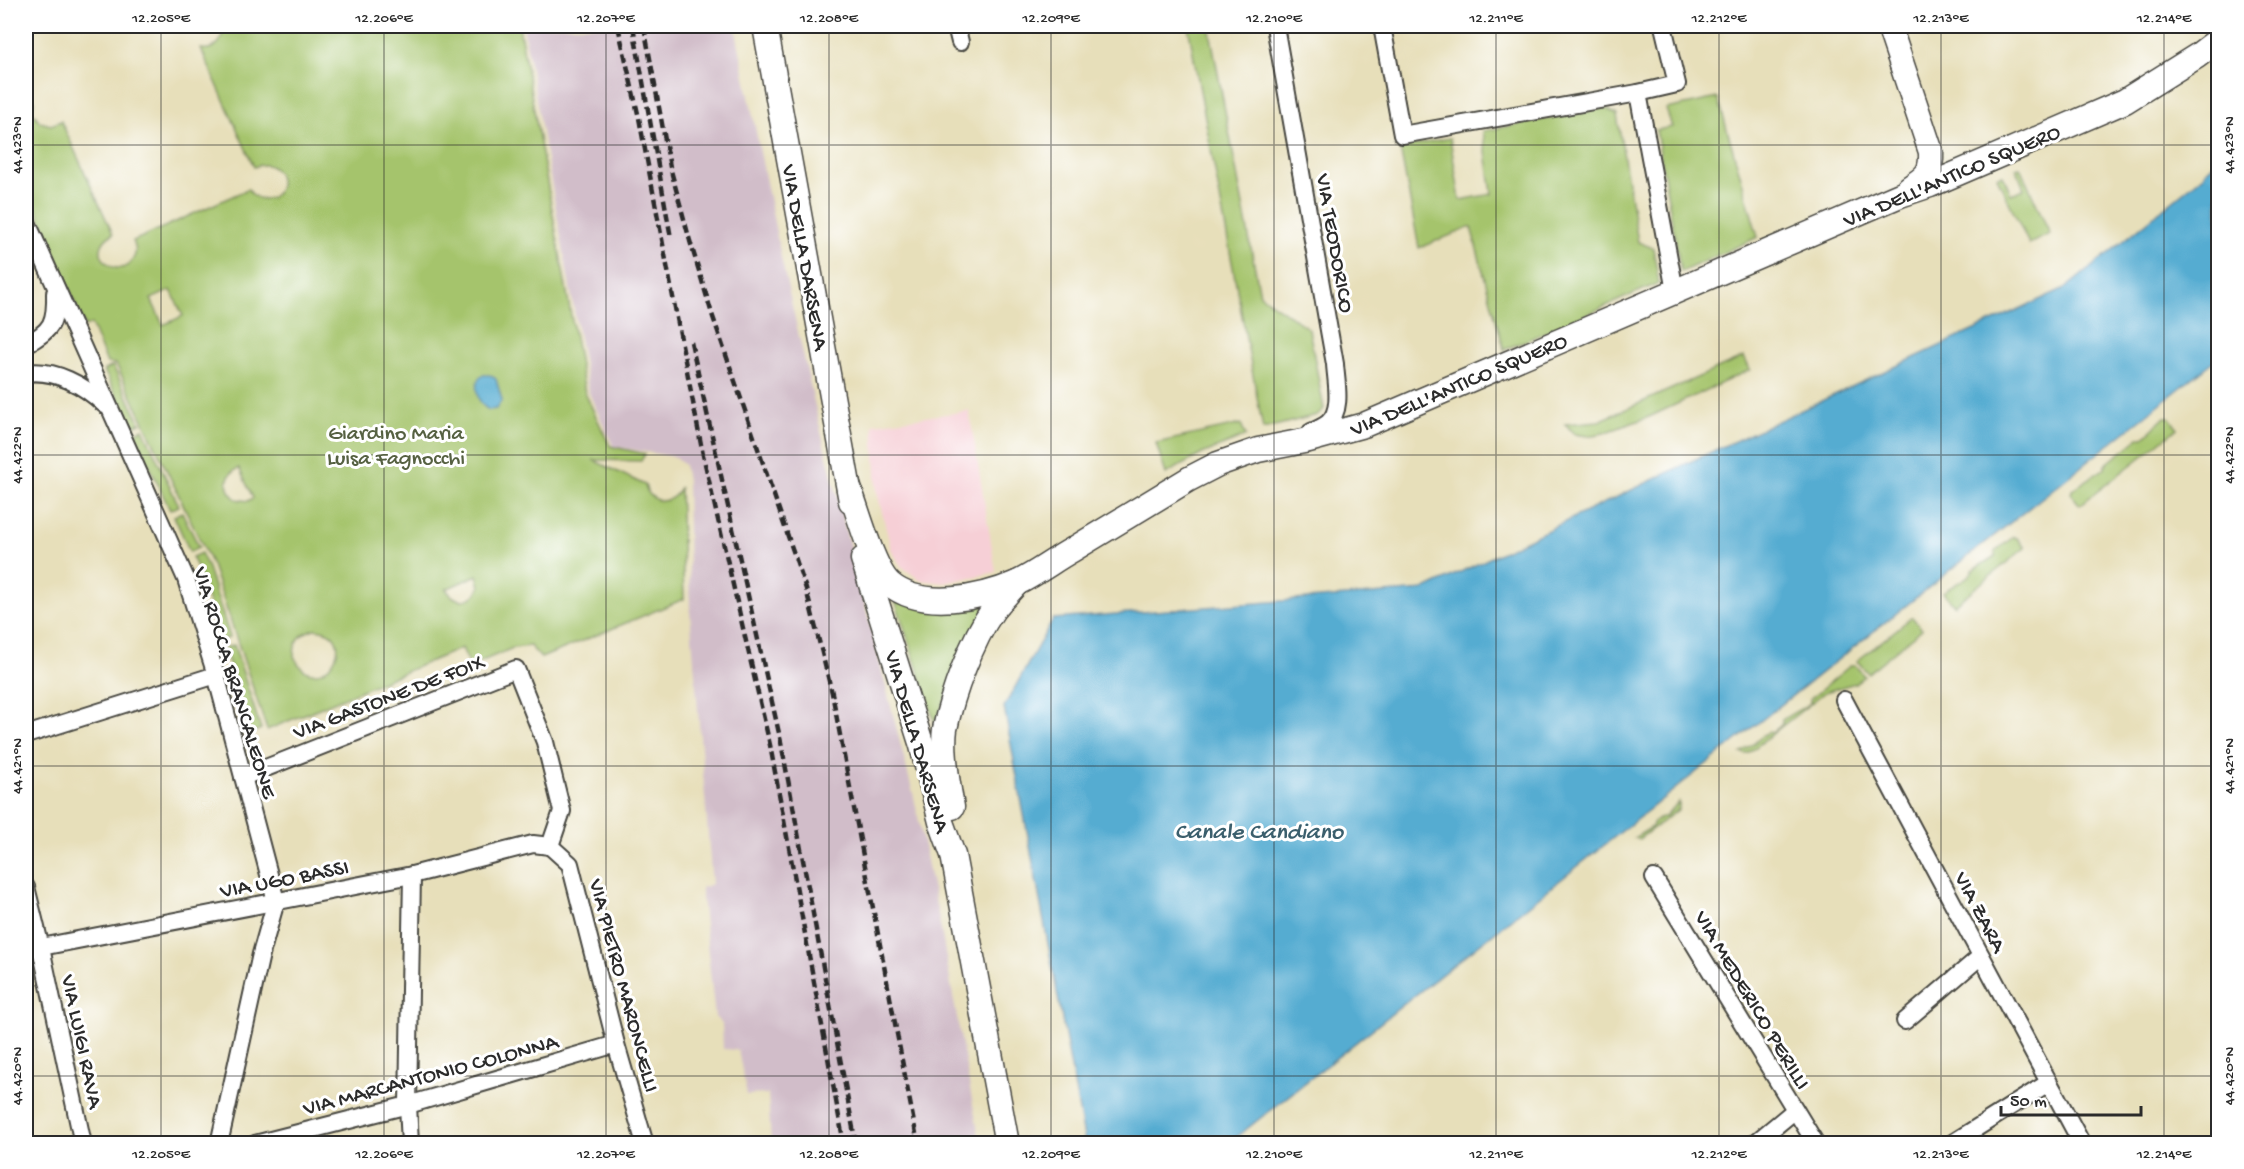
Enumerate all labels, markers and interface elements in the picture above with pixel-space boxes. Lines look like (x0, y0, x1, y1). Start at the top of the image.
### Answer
text: 12.205°E (131, 10, 191, 28)
text: 12.206°E (354, 10, 413, 28)
text: 12.207°E (576, 10, 636, 28)
text: 12.208°E (799, 10, 859, 28)
text: 12.209°E (1021, 10, 1080, 28)
text: 12.210°E (1245, 10, 1303, 28)
text: 12.211°E (1468, 10, 1523, 28)
text: 12.212°E (1691, 10, 1747, 28)
text: 12.213°E (1912, 10, 1969, 28)
text: 12.214°E (2136, 10, 2192, 28)
text: 44.423°N (9, 116, 27, 174)
text: 44.423°N (2221, 116, 2239, 174)
street label: VIA DELL'ANTICO SQUERO (1839, 120, 2065, 236)
street label: VIA DELLA DARSENA (774, 162, 832, 354)
street label: VIA TEODORICO (1308, 171, 1358, 315)
street label: VIA DELL'ANTICO SQUERO (1346, 329, 1572, 445)
park label: Giardino Maria Luisa Fagnocchi (327, 422, 465, 473)
text: 44.422°N (9, 426, 27, 484)
text: 44.422°N (2221, 426, 2239, 484)
street label: VIA ROCCA BRANCALEONE (185, 563, 281, 803)
street label: VIA DELLA DARSENA (876, 647, 954, 837)
street label: VIA GASTONE DE FOIX (289, 650, 490, 748)
text: 44.421°N (9, 738, 27, 794)
text: 44.421°N (2221, 738, 2239, 794)
water label: Canale Candiano (1175, 819, 1345, 848)
street label: VIA UGO BASSI (217, 856, 351, 906)
street label: VIA ZARA (1946, 867, 2011, 958)
street label: VIA PIETRO MARONCELLI (581, 876, 663, 1096)
street label: VIA MEDERICO PERILLI (1686, 906, 1814, 1095)
street label: VIA LUIGI RAVA (53, 972, 107, 1112)
street label: VIA MARCANTONIO COLONNA (300, 1030, 562, 1124)
text: 44.420°N (9, 1047, 27, 1105)
text: 44.420°N (2221, 1047, 2239, 1105)
scale bar (2001, 1079, 2140, 1117)
text: 50 m (2010, 1092, 2047, 1113)
text: 12.205°E (131, 1146, 191, 1164)
text: 12.206°E (354, 1146, 413, 1164)
text: 12.207°E (576, 1146, 636, 1164)
text: 12.208°E (799, 1146, 859, 1164)
text: 12.209°E (1021, 1146, 1080, 1164)
text: 12.210°E (1245, 1146, 1303, 1164)
text: 12.211°E (1468, 1146, 1523, 1164)
text: 12.212°E (1691, 1146, 1747, 1164)
text: 12.213°E (1912, 1146, 1969, 1164)
text: 12.214°E (2136, 1146, 2192, 1164)

